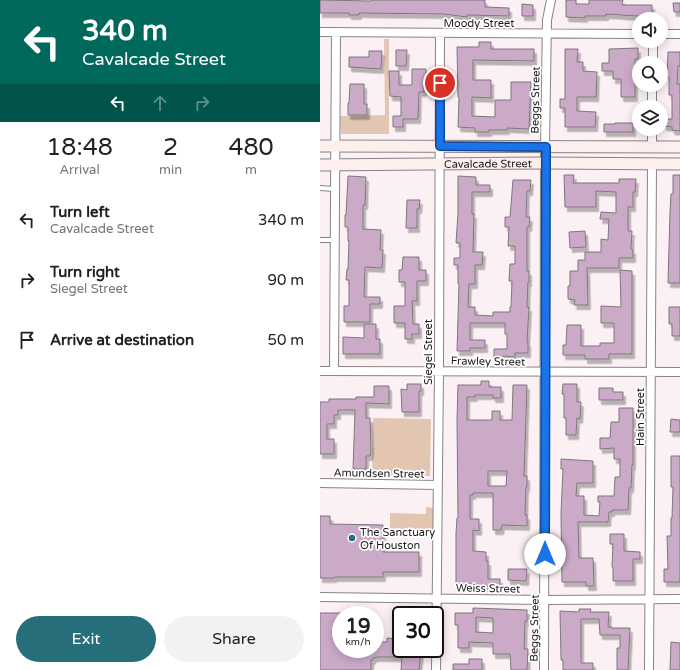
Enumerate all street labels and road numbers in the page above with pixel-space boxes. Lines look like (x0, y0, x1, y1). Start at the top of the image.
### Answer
street label: Moody Street (444, 17, 515, 30)
street label: Beggs Street (528, 66, 543, 134)
street label: Cavalcade Street (444, 157, 532, 171)
street label: Siegel Street (422, 319, 435, 385)
street label: Frawley Street (451, 354, 525, 369)
street label: Hain Street (634, 388, 647, 446)
street label: Amundsen Street (333, 466, 425, 481)
street label: Weiss Street (456, 581, 520, 596)
street label: Beggs Street (527, 594, 542, 662)

